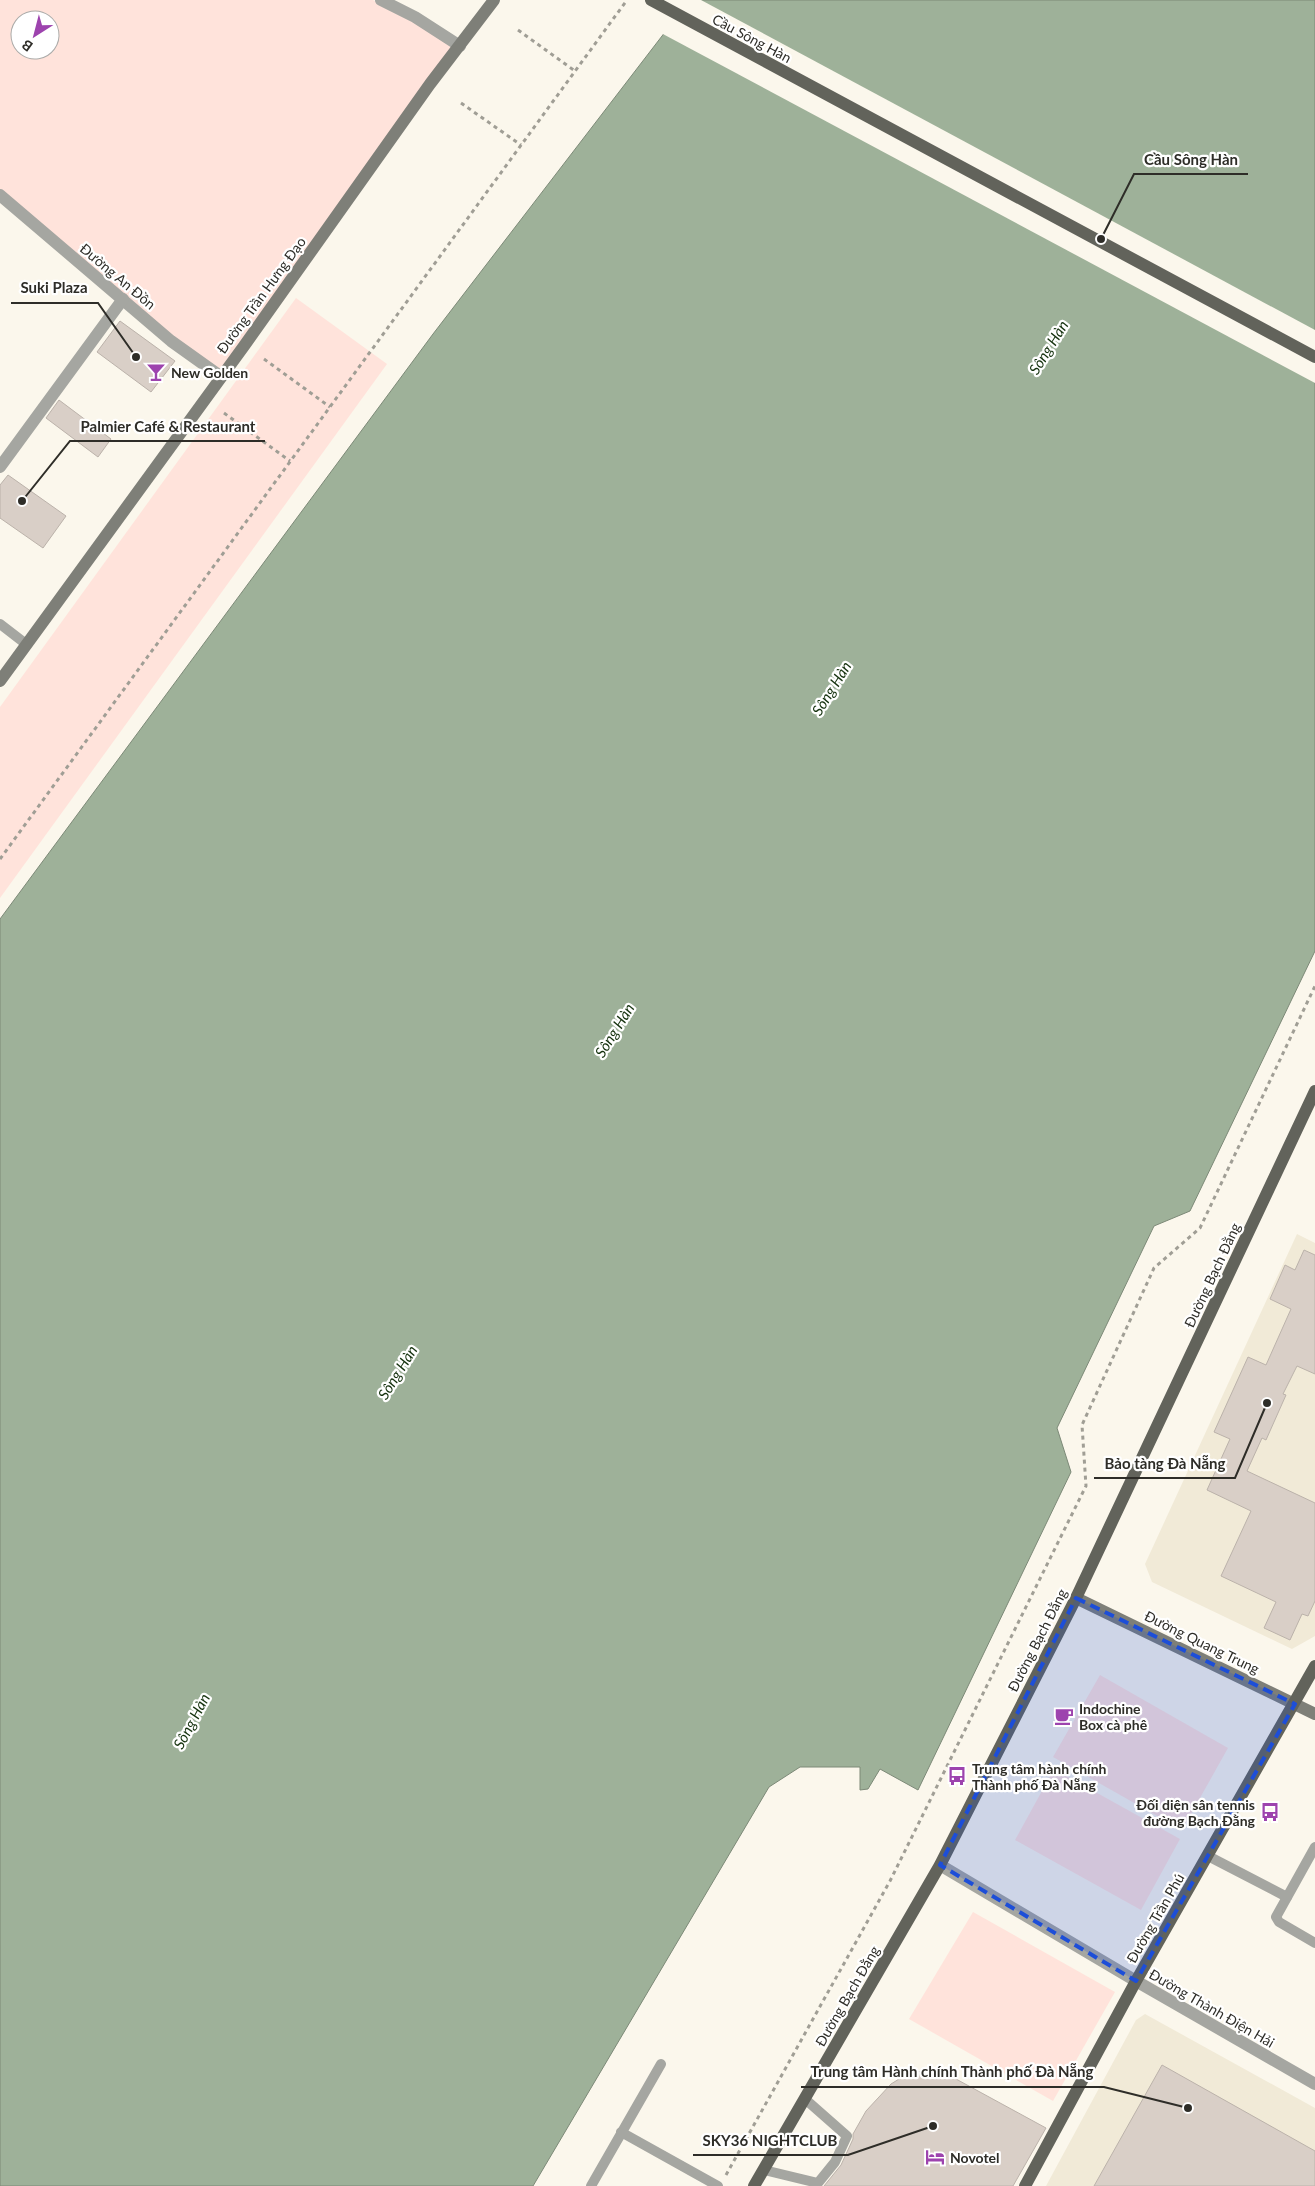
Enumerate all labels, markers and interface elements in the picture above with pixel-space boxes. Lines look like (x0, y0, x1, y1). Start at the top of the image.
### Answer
north arrow (10, 10, 60, 60)
street label: Cầu Sông Hàn (710, 10, 794, 66)
text: B (18, 36, 36, 56)
callout: Cầu Sông Hàn (1134, 144, 1248, 174)
text: Cầu Sông Hàn (1144, 150, 1238, 168)
street label: Đường Trần Hưng Đạo (213, 233, 309, 357)
street label: Đường An Đồn (77, 239, 159, 313)
callout: Suki Plaza (11, 273, 98, 303)
text: Suki Plaza (20, 278, 88, 296)
water label: Sông Hàn (1024, 317, 1072, 377)
bar icon: New Golden (145, 361, 167, 383)
place label: New Golden (171, 364, 248, 381)
callout: Palmier Café & Restaurant (70, 411, 265, 441)
text: Palmier Café & Restaurant (81, 417, 256, 435)
water label: Sông Hàn (807, 658, 855, 718)
water label: Sông Hàn (590, 1000, 638, 1060)
street label: Đường Bạch Đằng (1180, 1220, 1244, 1330)
water label: Sông Hàn (373, 1342, 421, 1402)
callout: Bảo tàng Đà Nẵng (1094, 1448, 1235, 1478)
text: Bảo tàng Đà Nẵng (1105, 1454, 1225, 1472)
street label: Đường Bạch Đằng (1004, 1586, 1070, 1694)
street label: Đường Quang Trung (1142, 1607, 1262, 1677)
water label: Sông Hàn (169, 1690, 213, 1752)
place label: Indochine Box cà phê (1079, 1700, 1148, 1733)
cafe icon: Indochine Box cà phê (1053, 1705, 1075, 1727)
place label: Trung tâm hành chính Thành phố Đà Nẵng (972, 1760, 1107, 1793)
bus stop icon: Trung tâm hành chính Thành phố Đà Nẵng (946, 1765, 968, 1787)
place label: Đối diện sân tennis đường Bạch Đằng (1136, 1796, 1256, 1829)
bus stop icon: Đối diện sân tennis đường Bạch Đằng (1259, 1801, 1281, 1823)
street label: Đường Trần Phú (1123, 1870, 1187, 1966)
street label: Đường Bạch Đằng (811, 1943, 883, 2049)
street label: Đường Thành Điện Hải (1146, 1965, 1278, 2051)
callout: Trung tâm Hành chính Thành phố Đà Nẵng (801, 2057, 1104, 2087)
text: Trung tâm Hành chính Thành phố Đà Nẵng (811, 2062, 1093, 2080)
callout: SKY36 NIGHTCLUB (693, 2125, 848, 2155)
text: SKY36 NIGHTCLUB (703, 2131, 838, 2149)
hotel icon: Novotel (924, 2146, 946, 2168)
place label: Novotel (950, 2149, 1000, 2166)

